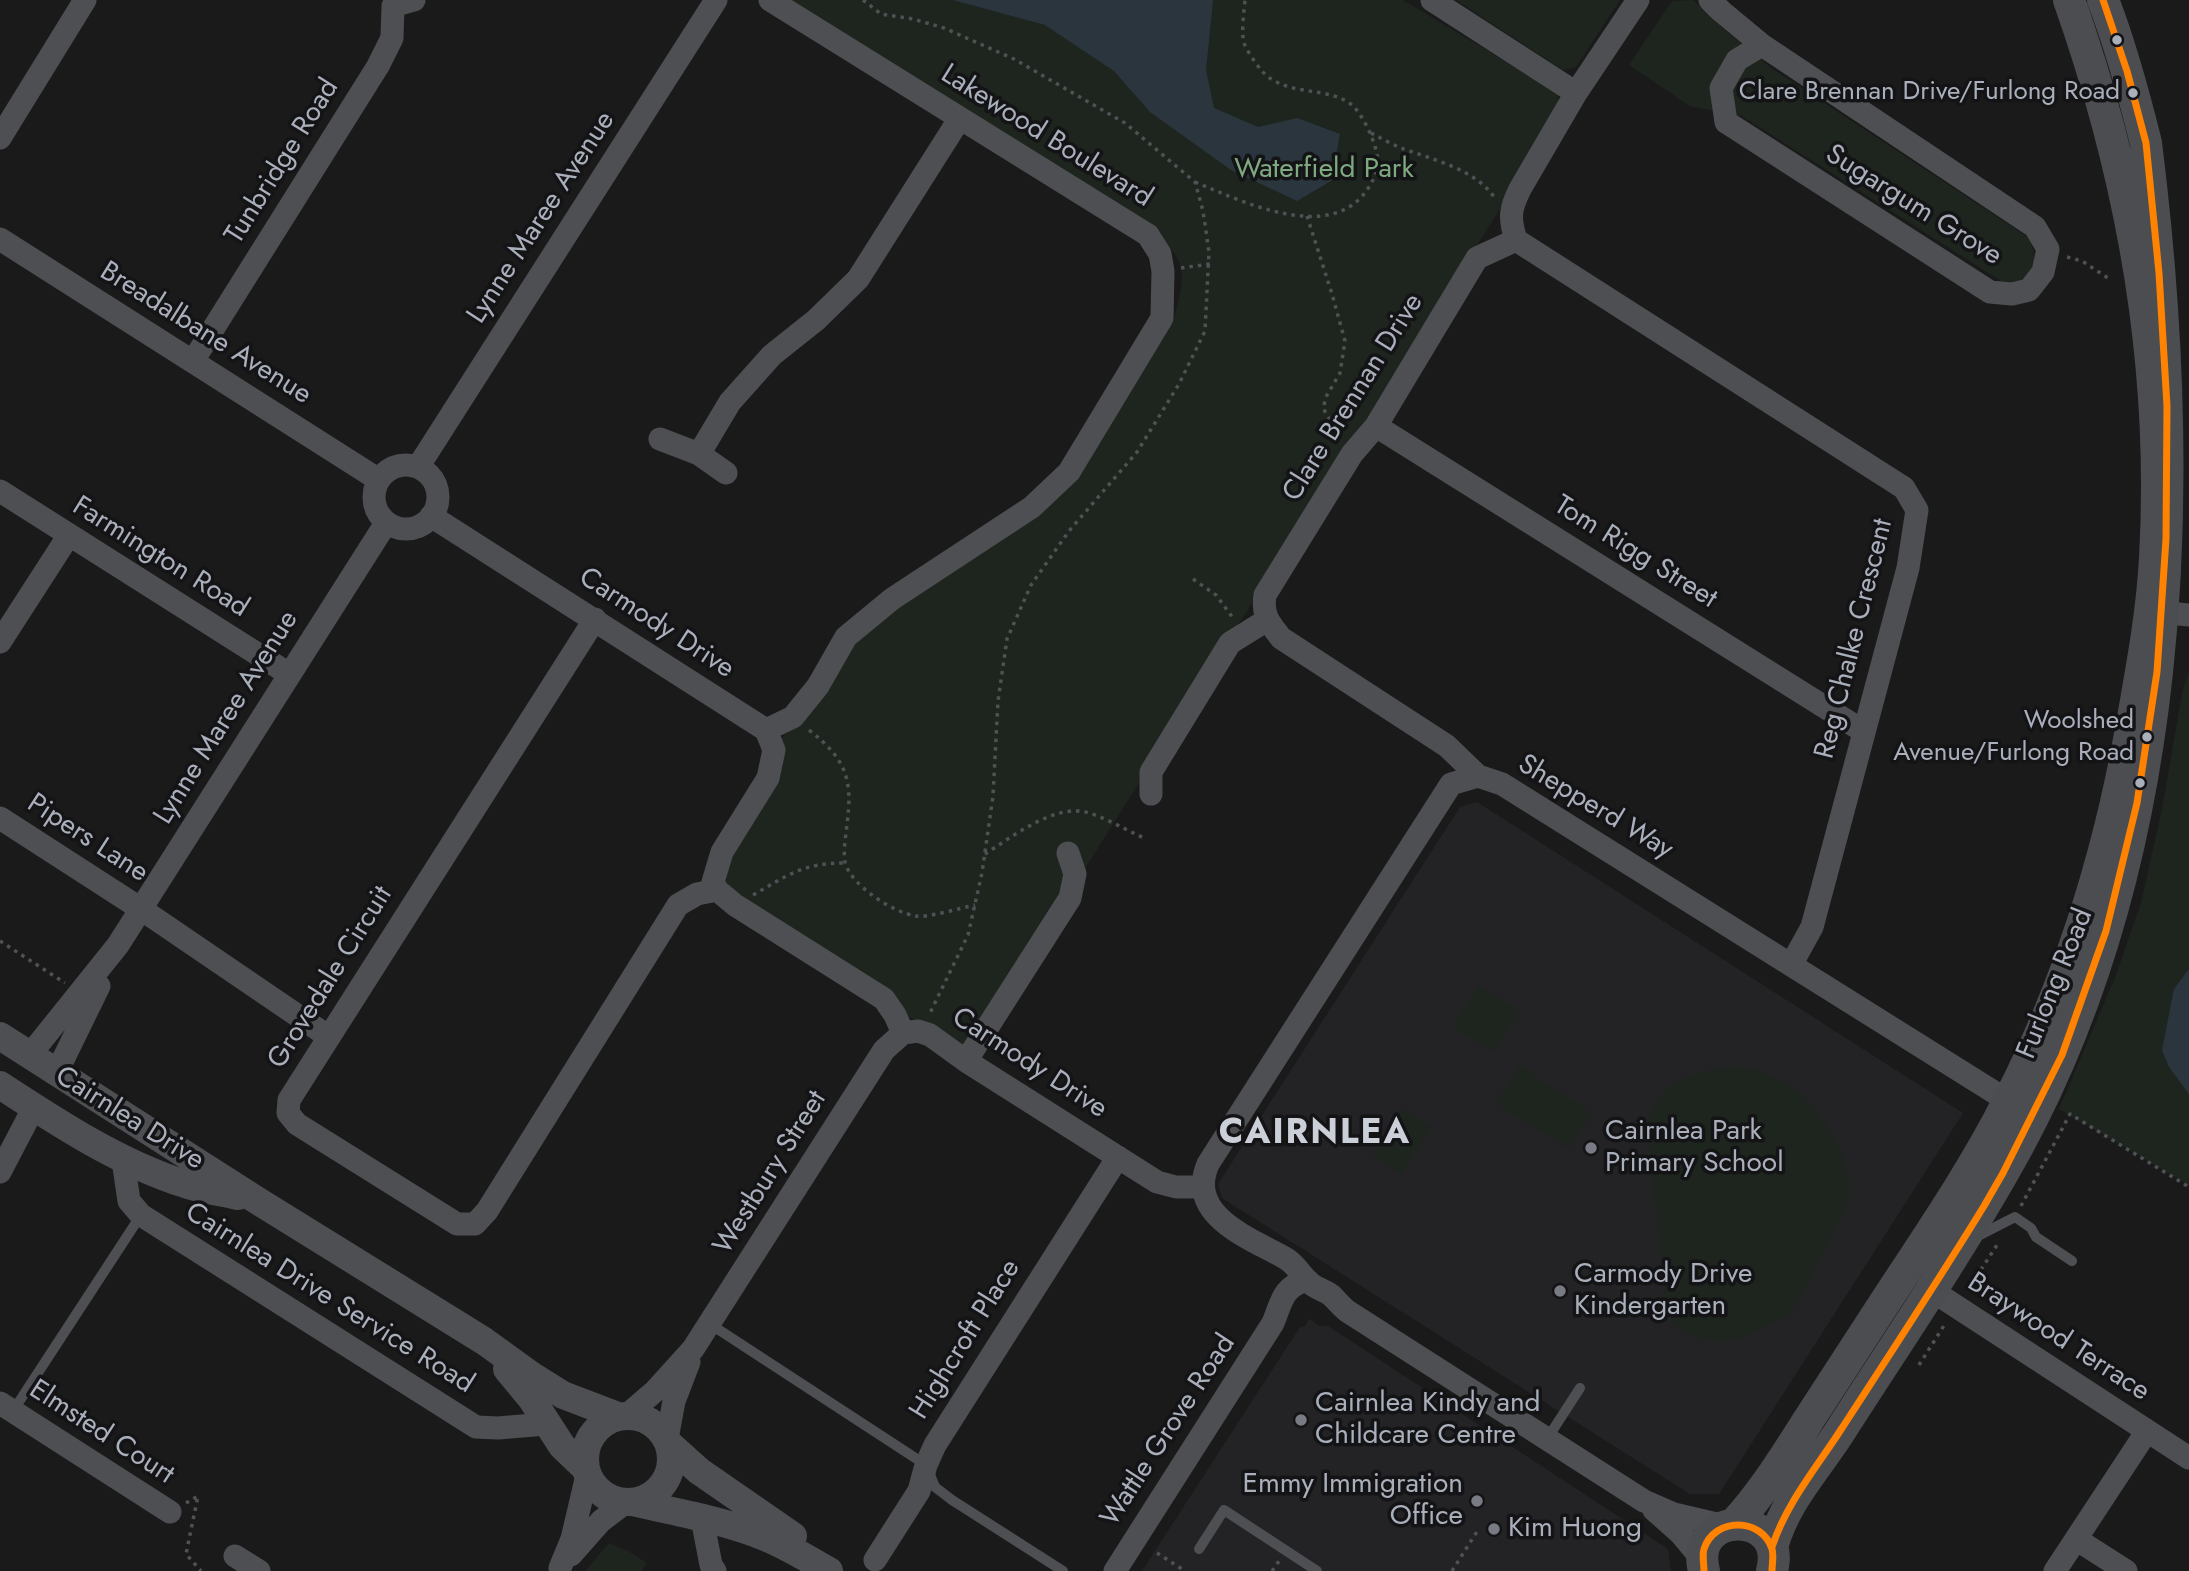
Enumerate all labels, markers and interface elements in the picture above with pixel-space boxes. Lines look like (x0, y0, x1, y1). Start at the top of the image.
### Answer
unlabelled marker (2110, 33, 2124, 47)
street label: Lakewood Boulevard (934, 58, 1158, 216)
street label: Tunbridge Road (219, 73, 347, 251)
place label: Clare Brennan Drive/Furlong Road (1739, 77, 2120, 109)
marker: Clare Brennan Drive/Furlong Road (2126, 86, 2140, 100)
street label: Lynne Maree Avenue (461, 106, 623, 330)
street label: Sugargum Grove (1819, 138, 2007, 274)
park label: Waterfield Park (1234, 153, 1414, 187)
street label: Breadalbane Avenue (93, 255, 317, 413)
street label: Clare Brennan Drive (1277, 288, 1431, 508)
street label: Farmington Road (66, 490, 254, 626)
street label: Tom Rigg Street (1547, 490, 1723, 616)
street label: Reg Chalke Crescent (1809, 515, 1901, 763)
street label: Carmody Drive (572, 561, 740, 687)
street label: Lynne Maree Avenue (148, 605, 306, 831)
place label: Woolshed Avenue/Furlong Road (1893, 706, 2134, 768)
marker: Woolshed Avenue/Furlong Road (2140, 730, 2154, 744)
street label: Shepperd Way (1511, 748, 1679, 868)
unlabelled marker (2133, 776, 2147, 790)
street label: Pipers Lane (20, 787, 154, 891)
street label: Grovedale Circuit (262, 881, 400, 1075)
street label: Furlong Road (2011, 904, 2101, 1064)
street label: Carmody Drive (945, 1001, 1113, 1127)
street label: Cairnlea Drive (48, 1060, 210, 1178)
street label: Westbury Street (707, 1085, 835, 1261)
district label: CAIRNLEA (1220, 1114, 1410, 1156)
place label: Cairnlea Park Primary School (1605, 1115, 1784, 1181)
marker: Cairnlea Park Primary School (1583, 1140, 1599, 1156)
street label: Cairnlea Drive Service Road (178, 1196, 480, 1402)
street label: Highcroft Place (904, 1254, 1028, 1426)
place label: Carmody Drive Kindergarten (1574, 1258, 1752, 1324)
street label: Braywood Terrace (1961, 1267, 2155, 1409)
marker: Carmody Drive Kindergarten (1552, 1283, 1568, 1299)
street label: Wattle Grove Road (1094, 1329, 1244, 1533)
street label: Elmsted Court (22, 1374, 180, 1492)
place label: Cairnlea Kindy and Childcare Centre (1315, 1387, 1541, 1453)
marker: Cairnlea Kindy and Childcare Centre (1293, 1412, 1309, 1428)
place label: Emmy Immigration Office (1243, 1468, 1463, 1534)
marker: Emmy Immigration Office (1469, 1493, 1485, 1509)
place label: Kim Huong (1508, 1512, 1642, 1546)
marker: Kim Huong (1486, 1521, 1502, 1537)

